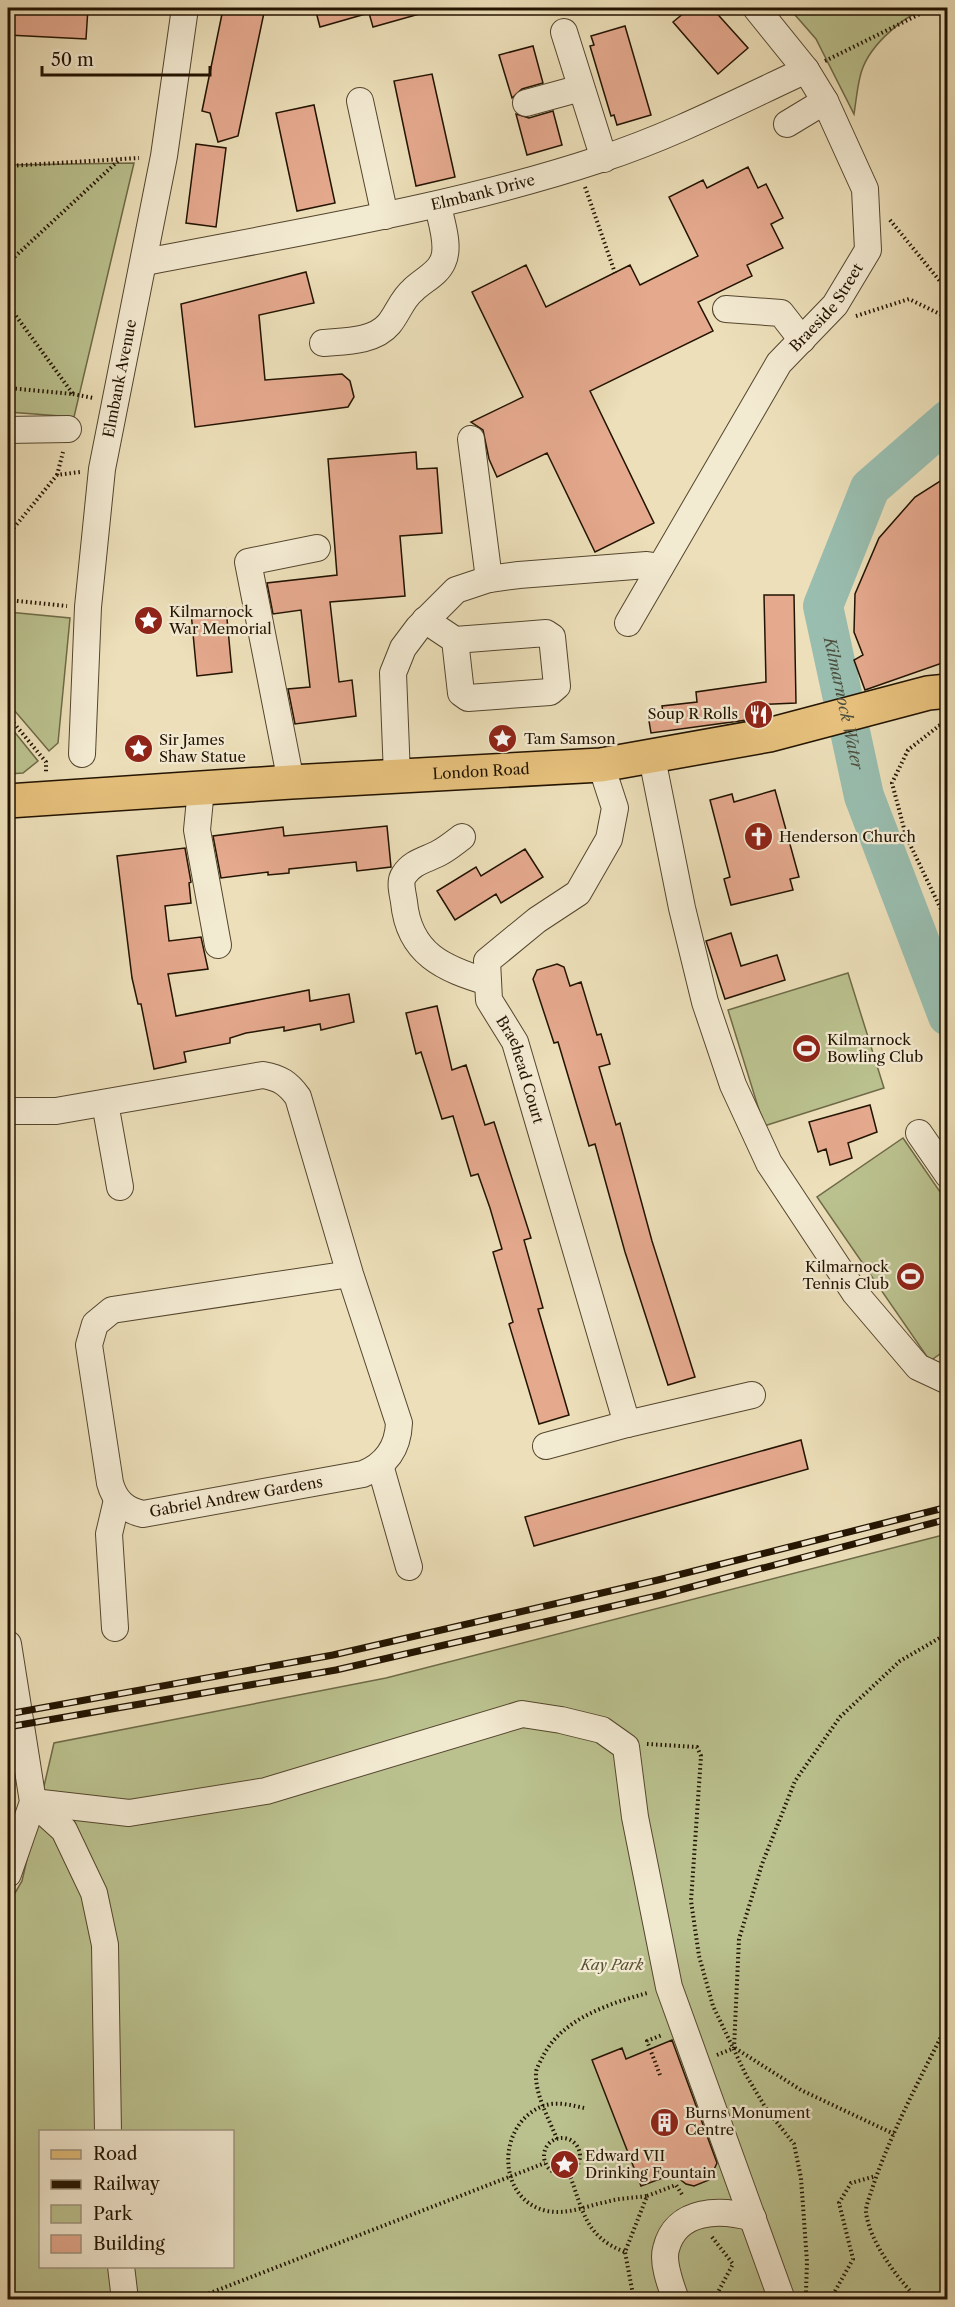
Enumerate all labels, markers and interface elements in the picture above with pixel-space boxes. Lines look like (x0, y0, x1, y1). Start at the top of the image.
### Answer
scale bar (42, 39, 210, 77)
text: 50 m (51, 49, 94, 71)
street label: Elmbank Drive (429, 170, 537, 214)
street label: Braeside Street (785, 259, 867, 355)
street label: Elmbank Avenue (98, 318, 140, 439)
place label: Kilmarnock War Memorial (168, 602, 272, 638)
place icon: Kilmarnock War Memorial (132, 605, 164, 637)
water label: Kilmarnock Water (820, 633, 868, 773)
restaurant icon: Soup R Rolls (743, 698, 775, 730)
place label: Soup R Rolls (648, 704, 738, 723)
place icon: Tam Samson (487, 723, 519, 755)
place label: Tam Samson (524, 729, 616, 748)
place label: Sir James Shaw Statue (159, 730, 246, 766)
place icon: Sir James Shaw Statue (122, 733, 154, 765)
street label: London Road (432, 759, 530, 783)
church icon: Henderson Church (742, 821, 774, 853)
place label: Henderson Church (779, 827, 916, 846)
street label: Braehead Court (492, 1012, 549, 1126)
place label: Kilmarnock Bowling Club (827, 1030, 923, 1066)
sports icon: Kilmarnock Bowling Club (790, 1033, 822, 1065)
place label: Kilmarnock Tennis Club (803, 1257, 890, 1293)
sports icon: Kilmarnock Tennis Club (894, 1260, 926, 1292)
street label: Gabriel Andrew Gardens (148, 1472, 324, 1521)
park label: Kay Park (580, 1955, 644, 1974)
place label: Burns Monument Centre (685, 2103, 811, 2139)
building icon: Burns Monument Centre (648, 2106, 680, 2138)
legend (39, 2130, 234, 2268)
text: Road (93, 2143, 138, 2165)
place label: Edward VII Drinking Fountain (585, 2146, 717, 2182)
place icon: Edward VII Drinking Fountain (548, 2149, 580, 2181)
text: Railway (93, 2173, 161, 2195)
text: Park (93, 2203, 134, 2225)
text: Building (93, 2233, 165, 2255)

